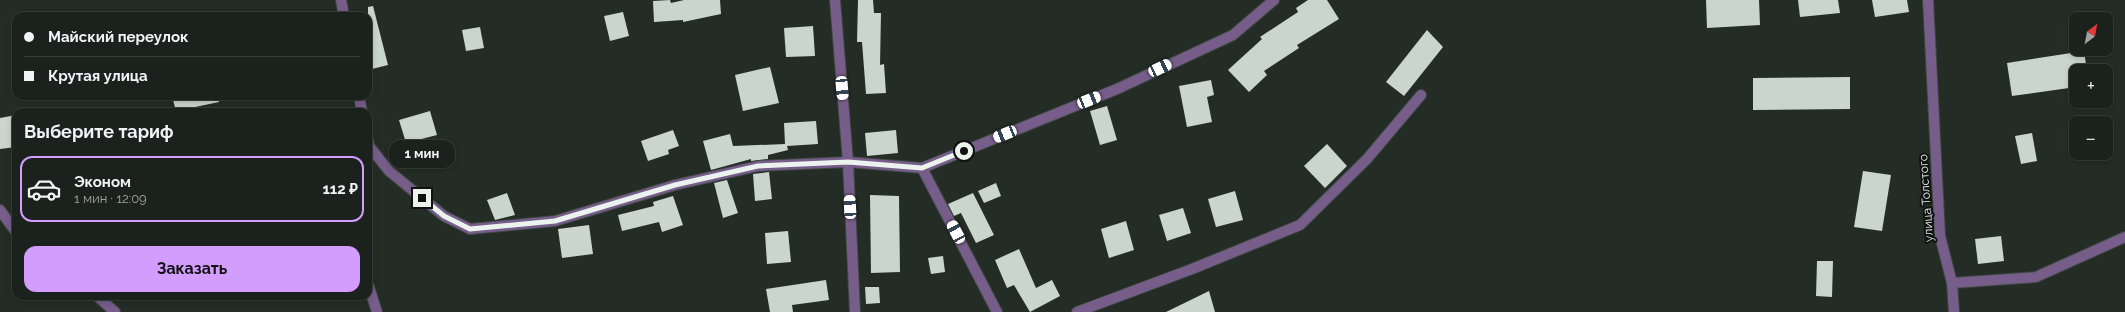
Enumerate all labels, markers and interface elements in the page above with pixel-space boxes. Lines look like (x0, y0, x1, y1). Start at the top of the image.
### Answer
north arrow (2069, 12, 2113, 56)
map controls (2069, 12, 2113, 160)
text: Майский переулок (48, 28, 189, 46)
car (1147, 57, 1173, 79)
button: + (2069, 64, 2113, 108)
text: Крутая улица (48, 67, 148, 85)
car (835, 76, 849, 100)
car (1076, 90, 1102, 110)
button: − (2069, 116, 2113, 160)
text: Выберите тариф (24, 121, 174, 142)
car (992, 124, 1018, 144)
callout: 1 мин (389, 140, 455, 168)
route start (955, 142, 973, 160)
text: 1 мин (405, 146, 439, 161)
street label: улица Толстого (1916, 154, 1936, 242)
icon: car (26, 171, 62, 207)
text: Эконом (74, 173, 131, 191)
text: 112 ₽ (322, 180, 358, 198)
route end (413, 189, 431, 207)
text: 1 мин · 12:09 (74, 191, 147, 206)
car (843, 195, 857, 219)
car (945, 219, 967, 245)
button: Заказать (24, 246, 360, 292)

